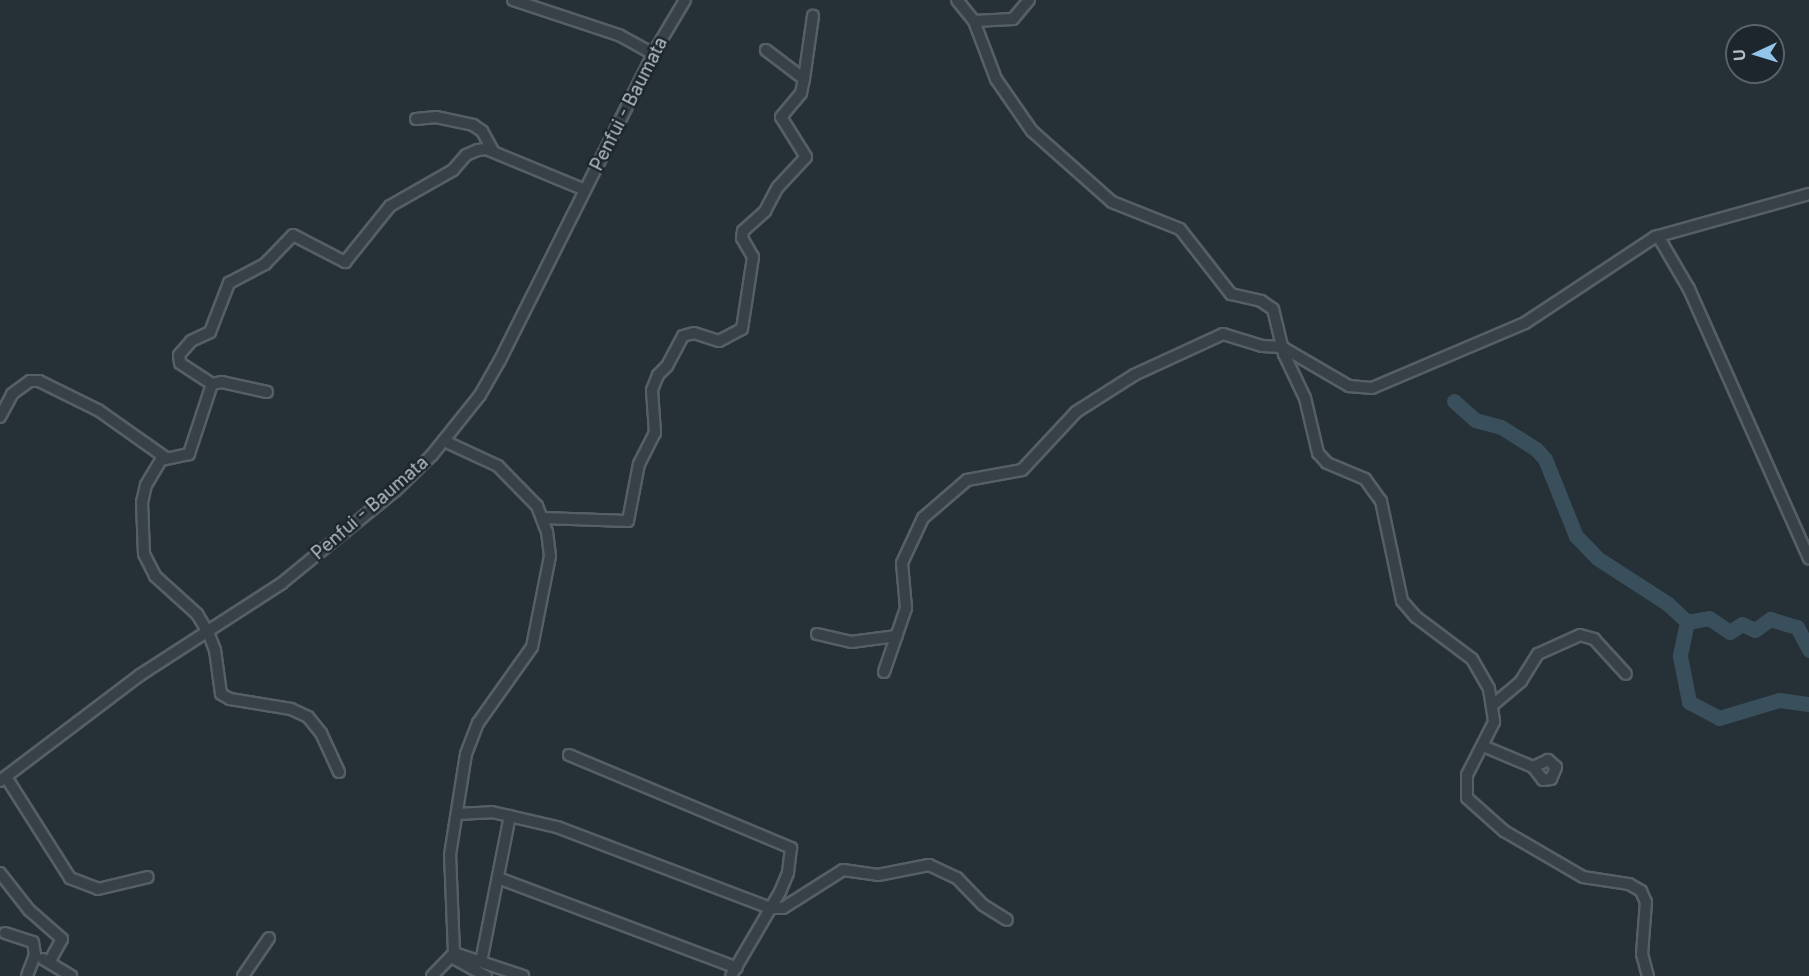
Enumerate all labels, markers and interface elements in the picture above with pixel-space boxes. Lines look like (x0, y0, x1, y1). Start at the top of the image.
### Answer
north arrow (1725, 24, 1785, 84)
street label: Penfui - Baumata (586, 34, 672, 174)
text: U (1729, 49, 1749, 62)
street label: Penfui - Baumata (307, 452, 433, 564)

